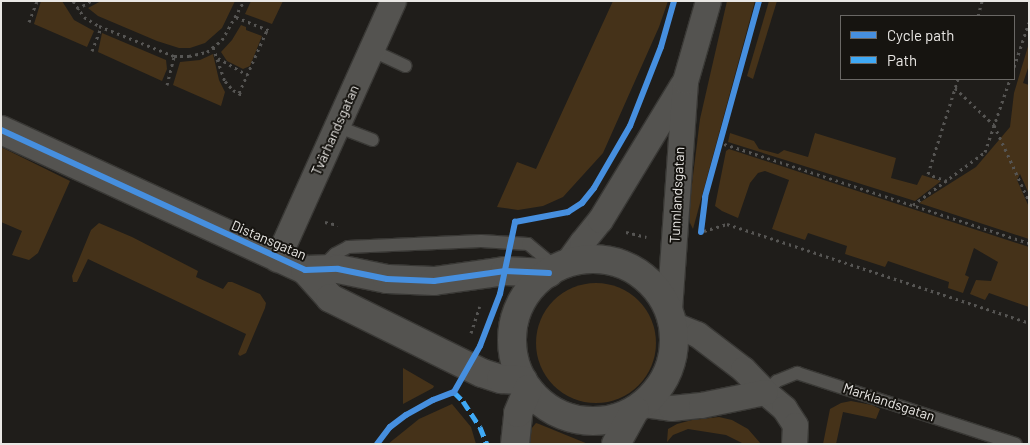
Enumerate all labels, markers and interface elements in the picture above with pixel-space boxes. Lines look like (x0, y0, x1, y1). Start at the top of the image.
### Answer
legend (840, 15, 1015, 80)
text: Cycle path (887, 26, 954, 44)
text: Path (887, 51, 917, 69)
street label: Tvärhandsgatan (308, 82, 362, 178)
street label: Tunnlandsgatan (666, 146, 688, 244)
street label: Distansgatan (229, 217, 309, 263)
street label: Marklandsgatan (841, 379, 937, 425)

